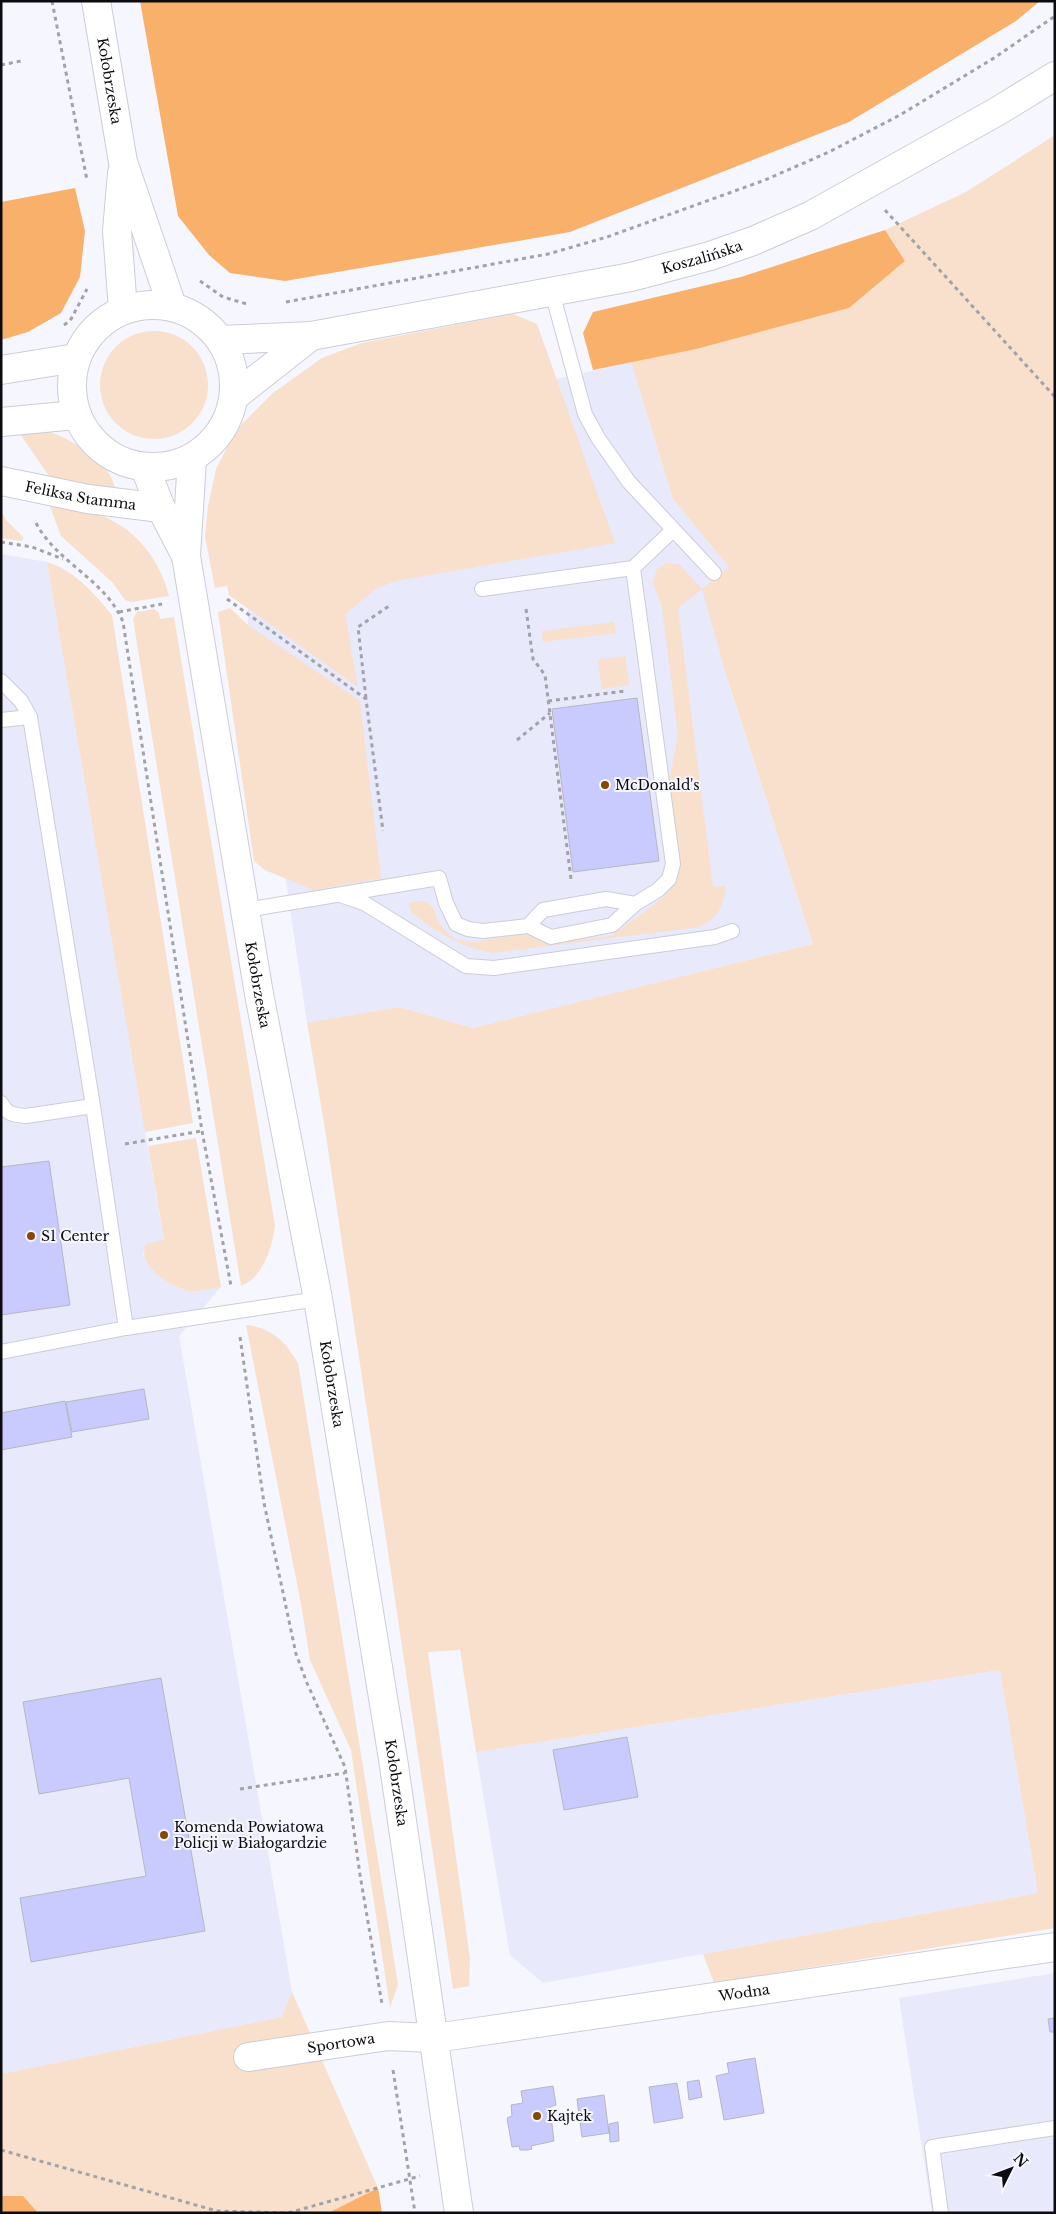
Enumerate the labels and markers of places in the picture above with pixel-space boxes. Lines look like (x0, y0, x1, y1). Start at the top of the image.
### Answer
place label: McDonald's (615, 776, 700, 794)
marker: McDonald's (599, 779, 611, 791)
place label: S1 Center (41, 1227, 110, 1245)
marker: S1 Center (25, 1230, 37, 1242)
place label: Komenda Powiatowa Policji w Białogardzie (174, 1818, 327, 1852)
marker: Komenda Powiatowa Policji w Białogardzie (158, 1829, 170, 1841)
place label: Kajtek (547, 2107, 592, 2125)
marker: Kajtek (531, 2110, 543, 2122)

